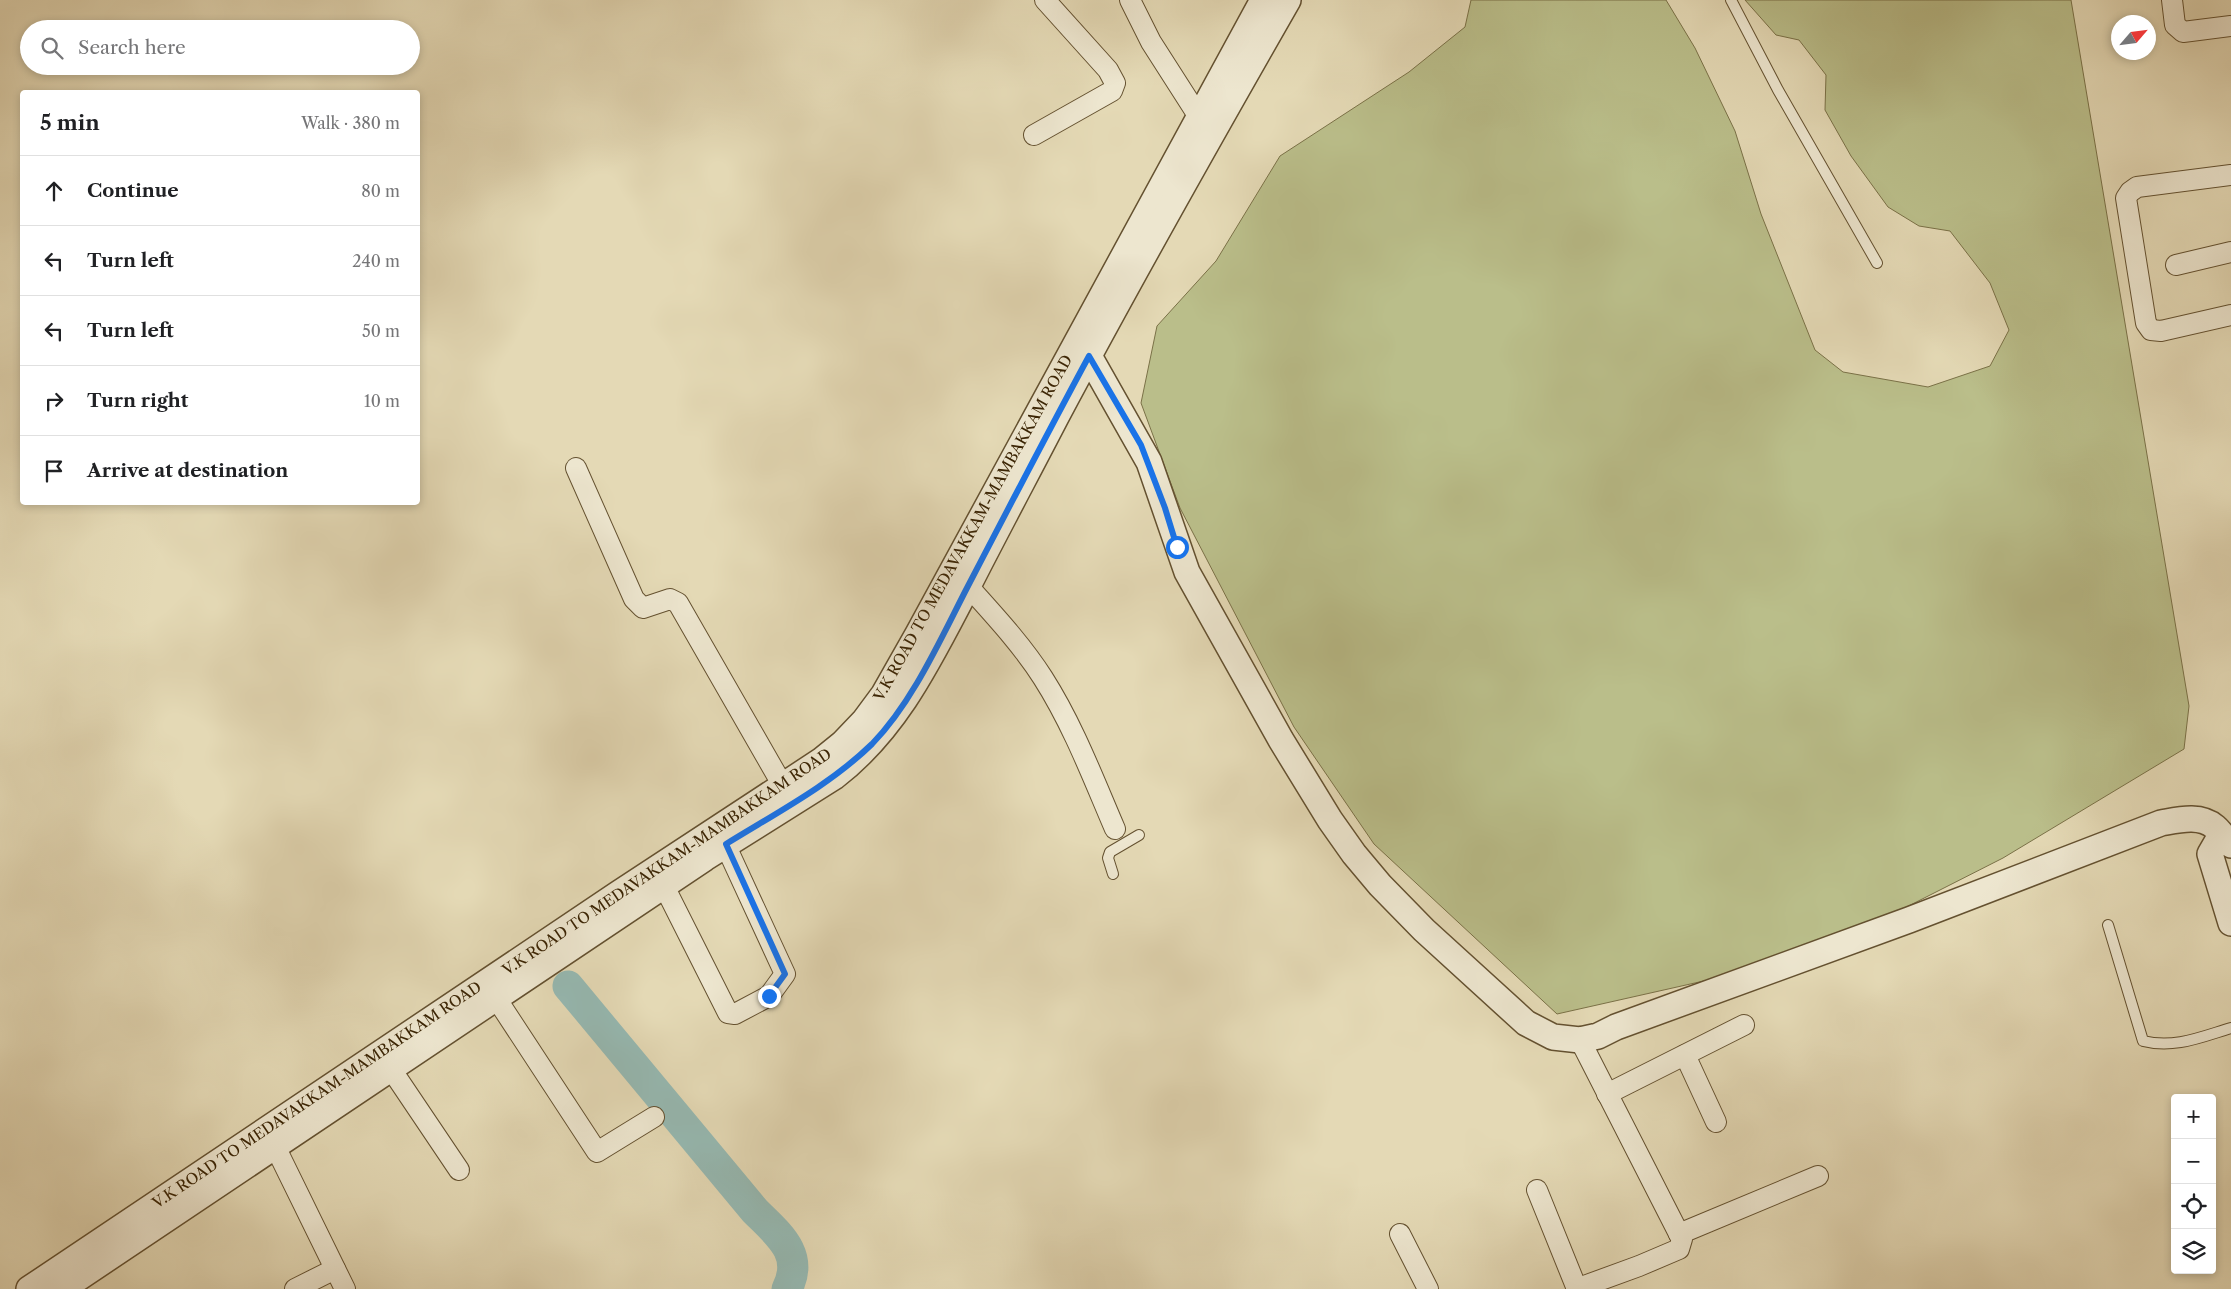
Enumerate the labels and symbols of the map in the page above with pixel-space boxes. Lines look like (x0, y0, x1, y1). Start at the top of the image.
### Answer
north arrow (2111, 15, 2156, 60)
street label: V.K ROAD TO MEDAVAKKAM-MAMBAKKAM ROAD (869, 351, 1076, 705)
route start (1166, 536, 1189, 559)
street label: V.K ROAD TO MEDAVAKKAM-MAMBAKKAM ROAD (498, 744, 835, 980)
street label: V.K ROAD TO MEDAVAKKAM-MAMBAKKAM ROAD (148, 977, 485, 1213)
route end (758, 985, 781, 1008)

